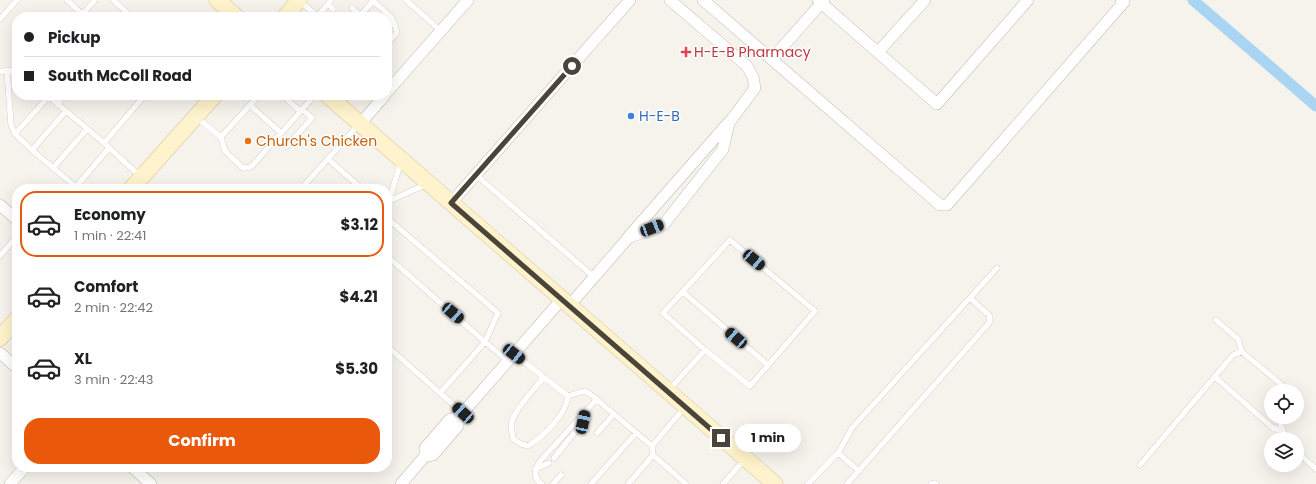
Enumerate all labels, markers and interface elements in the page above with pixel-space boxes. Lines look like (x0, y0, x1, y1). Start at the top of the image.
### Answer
text: Pickup (48, 27, 100, 48)
place label: H-E-B Pharmacy (694, 42, 811, 62)
marker: H-E-B Pharmacy (681, 47, 691, 57)
route start (563, 57, 581, 75)
text: South McColl Road (48, 65, 192, 86)
place label: H-E-B (639, 106, 680, 126)
marker: H-E-B (626, 111, 636, 121)
place label: Church's Chicken (256, 131, 377, 151)
marker: Church's Chicken (243, 136, 253, 146)
text: Economy (74, 204, 146, 225)
icon: car (26, 206, 62, 242)
text: $3.12 (341, 214, 378, 235)
car (639, 218, 665, 238)
text: 1 min · 22:41 (74, 226, 146, 245)
car (741, 248, 767, 272)
text: Comfort (74, 276, 138, 297)
icon: car (26, 278, 62, 314)
text: $4.21 (340, 286, 378, 307)
text: 2 min · 22:42 (74, 298, 153, 317)
car (440, 301, 466, 325)
car (723, 326, 749, 350)
car (501, 342, 527, 366)
text: XL (74, 348, 92, 369)
icon: car (26, 350, 62, 386)
text: $5.30 (335, 358, 378, 379)
text: 3 min · 22:43 (74, 370, 153, 389)
map controls (1264, 384, 1304, 472)
button: locate (1264, 384, 1304, 424)
car (450, 401, 476, 425)
car (575, 409, 591, 435)
button: Confirm (24, 418, 380, 464)
callout: 1 min (735, 424, 801, 452)
text: 1 min (751, 428, 785, 447)
route end (712, 429, 730, 447)
button: layers (1264, 432, 1304, 472)

